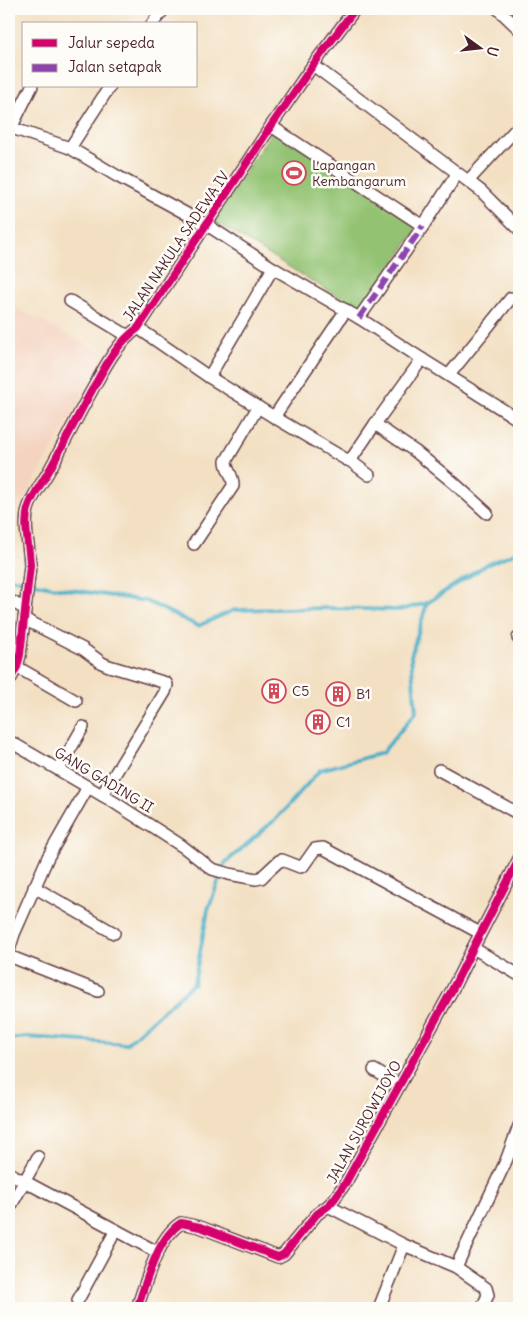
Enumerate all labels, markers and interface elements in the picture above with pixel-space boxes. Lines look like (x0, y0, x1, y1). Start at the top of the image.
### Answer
legend (22, 22, 198, 88)
north arrow (456, 22, 506, 72)
text: Jalur sepeda (68, 33, 155, 52)
text: U (483, 44, 502, 58)
text: Jalan setapak (68, 57, 162, 76)
place label: Lapangan Kembangarum (312, 156, 406, 190)
sports icon: Lapangan Kembangarum (281, 160, 307, 186)
street label: JALAN NAKULA SADEWA IV (119, 167, 233, 324)
building icon: C5 (261, 678, 287, 704)
building icon: B1 (325, 681, 351, 707)
place label: C5 (292, 682, 309, 700)
place label: B1 (356, 685, 371, 703)
building icon: C1 (305, 709, 331, 735)
place label: C1 (336, 713, 351, 731)
street label: GANG GADING II (51, 743, 157, 817)
street label: JALAN SUROWIJOYO (323, 1057, 405, 1187)

